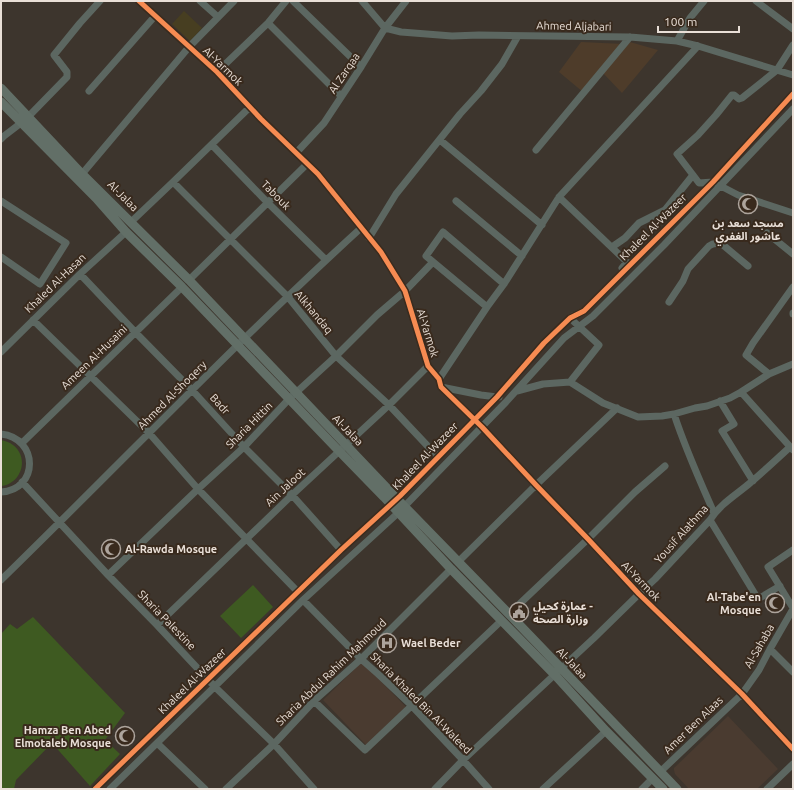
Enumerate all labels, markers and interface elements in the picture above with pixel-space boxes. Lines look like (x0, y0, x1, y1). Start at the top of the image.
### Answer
scale bar (658, 8, 739, 34)
text: 100 m (664, 15, 697, 28)
street label: Ahmed Aljabari (536, 19, 612, 33)
street label: Al-Yarmok (201, 44, 245, 88)
street label: Al Zarqaa (326, 50, 362, 96)
street label: Al-Jalaa (105, 178, 141, 214)
street label: Tabouk (259, 178, 293, 212)
street label: Khaleel Al-Wazeer (617, 191, 689, 263)
mosque icon: مسجد سعد بن عاشور الغفري (737, 193, 759, 215)
place label: مسجد سعد بن عاشور الغفري (712, 217, 784, 246)
street label: Khaled Al-Hasan (22, 251, 88, 315)
street label: Alkhandaq (293, 288, 335, 336)
street label: Al-Yarmok (415, 307, 441, 359)
street label: Ameen Al-Husaini (59, 323, 129, 391)
street label: Ahmed Al-Shoqery (135, 358, 209, 432)
street label: Badr (208, 391, 233, 417)
street label: Sharia Hittin (223, 399, 275, 451)
street label: Al-Jalaa (330, 412, 366, 448)
street label: Khaleel Al-Wazeer (390, 419, 461, 492)
street label: Ain Jaloot (263, 465, 308, 508)
street label: Yousif Alathma (652, 502, 710, 566)
mosque icon: Al-Rawda Mosque (100, 538, 122, 560)
place label: Al-Rawda Mosque (125, 543, 217, 555)
street label: Al-Yarmok (619, 559, 663, 603)
street label: Sharia Palestine (136, 588, 198, 652)
place label: Al-Tabe'en Mosque (707, 591, 761, 616)
mosque icon: Al-Tabe'en Mosque (764, 592, 786, 614)
place label: عمارة كحيل - وزارة الصحة (533, 600, 593, 626)
public building icon: عمارة كحيل - وزارة الصحة (508, 601, 530, 623)
street label: Sharia Abdul Rahim Mahmoud (274, 616, 388, 728)
street label: Al-Sahaba (742, 622, 776, 670)
hospital icon: Wael Beder (376, 632, 398, 654)
place label: Wael Beder (401, 637, 461, 649)
street label: Khaleel Al-Wazeer (156, 645, 229, 716)
street label: Al-Jalaa (554, 645, 590, 681)
street label: Sharia Khaled Bin Al-Waleed (368, 650, 474, 756)
street label: Amer Ben Alaas (661, 694, 725, 756)
place label: Hamza Ben Abed Elmotaleb Mosque (15, 724, 111, 749)
mosque icon: Hamza Ben Abed Elmotaleb Mosque (114, 725, 136, 747)

